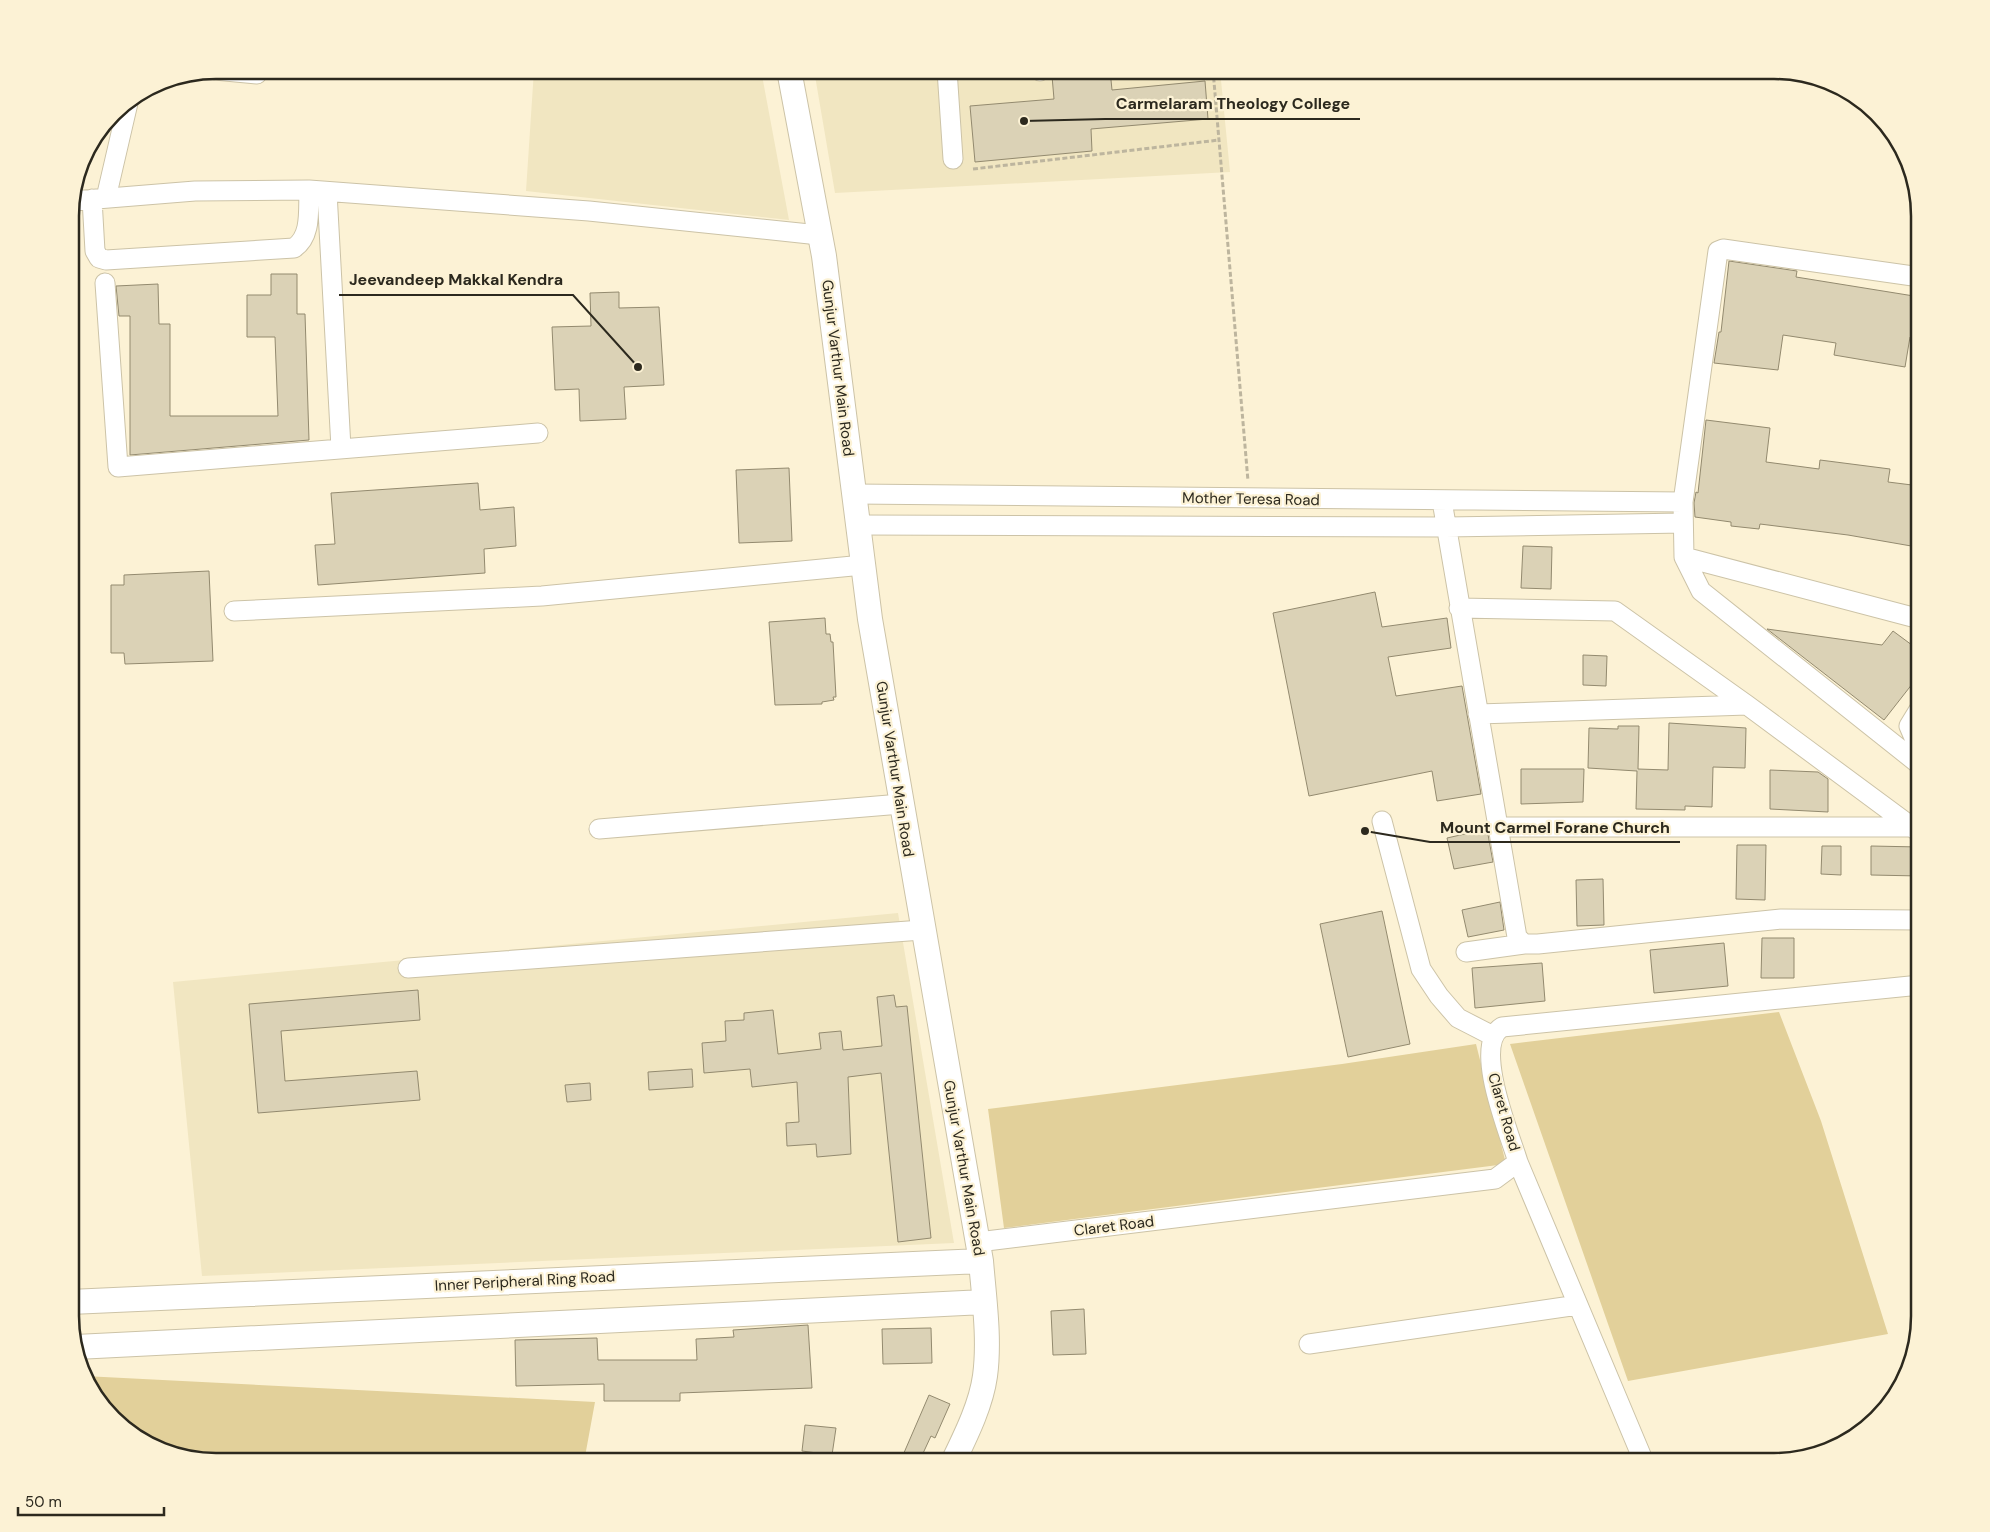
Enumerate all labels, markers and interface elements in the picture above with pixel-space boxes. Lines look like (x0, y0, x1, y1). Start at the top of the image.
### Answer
callout: Carmelaram Theology College (1105, 88, 1360, 119)
text: Carmelaram Theology College (1116, 93, 1350, 114)
callout: Jeevandeep Makkal Kendra (339, 264, 573, 295)
text: Jeevandeep Makkal Kendra (349, 269, 563, 290)
street label: Gunjur Varthur Main Road (817, 279, 859, 457)
street label: Mother Teresa Road (1182, 488, 1320, 510)
street label: Gunjur Varthur Main Road (871, 680, 919, 858)
callout: Mount Carmel Forane Church (1430, 811, 1680, 842)
text: Mount Carmel Forane Church (1440, 817, 1670, 838)
street label: Claret Road (1483, 1071, 1525, 1153)
street label: Gunjur Varthur Main Road (939, 1079, 989, 1257)
street label: Claret Road (1073, 1211, 1155, 1241)
street label: Inner Peripheral Ring Road (434, 1266, 616, 1296)
scale bar (18, 1484, 164, 1516)
text: 50 m (25, 1492, 62, 1512)

